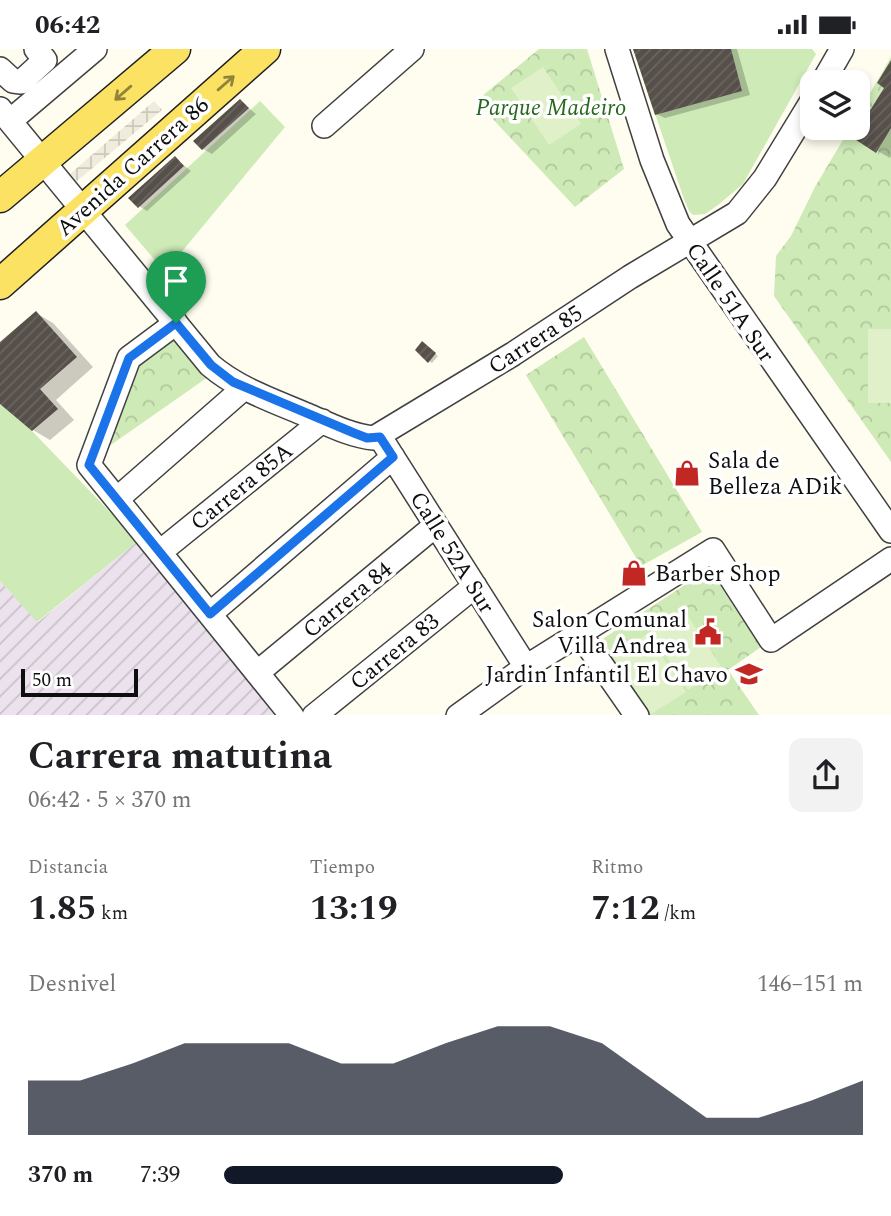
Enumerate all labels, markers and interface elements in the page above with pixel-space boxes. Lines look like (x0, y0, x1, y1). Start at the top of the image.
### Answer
text: 06:42 (35, 5, 100, 45)
map controls (800, 70, 870, 140)
button: layers (800, 70, 870, 140)
one-way arrow (217, 75, 234, 92)
one-way arrow (114, 85, 132, 101)
street label: Avenida Carrera 86 (49, 89, 217, 246)
park label: Parque Madeiro (475, 91, 627, 126)
street label: Calle 51A Sur (677, 236, 783, 370)
pin (146, 251, 206, 323)
icon: arrive (157, 262, 195, 300)
street label: Carrera 85 (482, 297, 590, 384)
street label: Carrera 85A (183, 435, 301, 540)
place label: Sala de Belleza ADik (708, 444, 843, 505)
shop icon: Sala de Belleza ADik (672, 458, 702, 488)
street label: Calle 52A Sur (400, 485, 503, 621)
street label: Carrera 84 (295, 553, 401, 647)
place label: Barber Shop (655, 557, 781, 592)
shop icon: Barber Shop (619, 558, 649, 588)
place label: Salon Comunal Villa Andrea (532, 603, 687, 664)
street label: Carrera 83 (342, 605, 447, 699)
public building icon: Salon Comunal Villa Andrea (693, 617, 723, 647)
place label: Jardin Infantil El Chavo (485, 658, 728, 693)
school or university icon: Jardin Infantil El Chavo (734, 659, 764, 689)
text: 50 m (32, 666, 72, 695)
scale bar (21, 667, 138, 698)
text: Carrera matutina (28, 728, 332, 786)
button: share (789, 738, 863, 812)
text: 06:42 · 5 × 370 m (28, 783, 192, 818)
text: Distancia (28, 853, 108, 882)
text: Tiempo (310, 853, 375, 882)
text: Ritmo (591, 853, 643, 882)
text: 1.85 (28, 882, 96, 935)
text: 13:19 (310, 882, 398, 935)
text: 7:12 (591, 882, 660, 935)
text: km (96, 899, 128, 928)
text: /km (660, 899, 696, 928)
text: Desnivel (28, 967, 116, 1002)
text: 146–151 m (757, 967, 863, 1002)
text: 370 m (28, 1158, 93, 1193)
text: 7:39 (140, 1158, 180, 1193)

